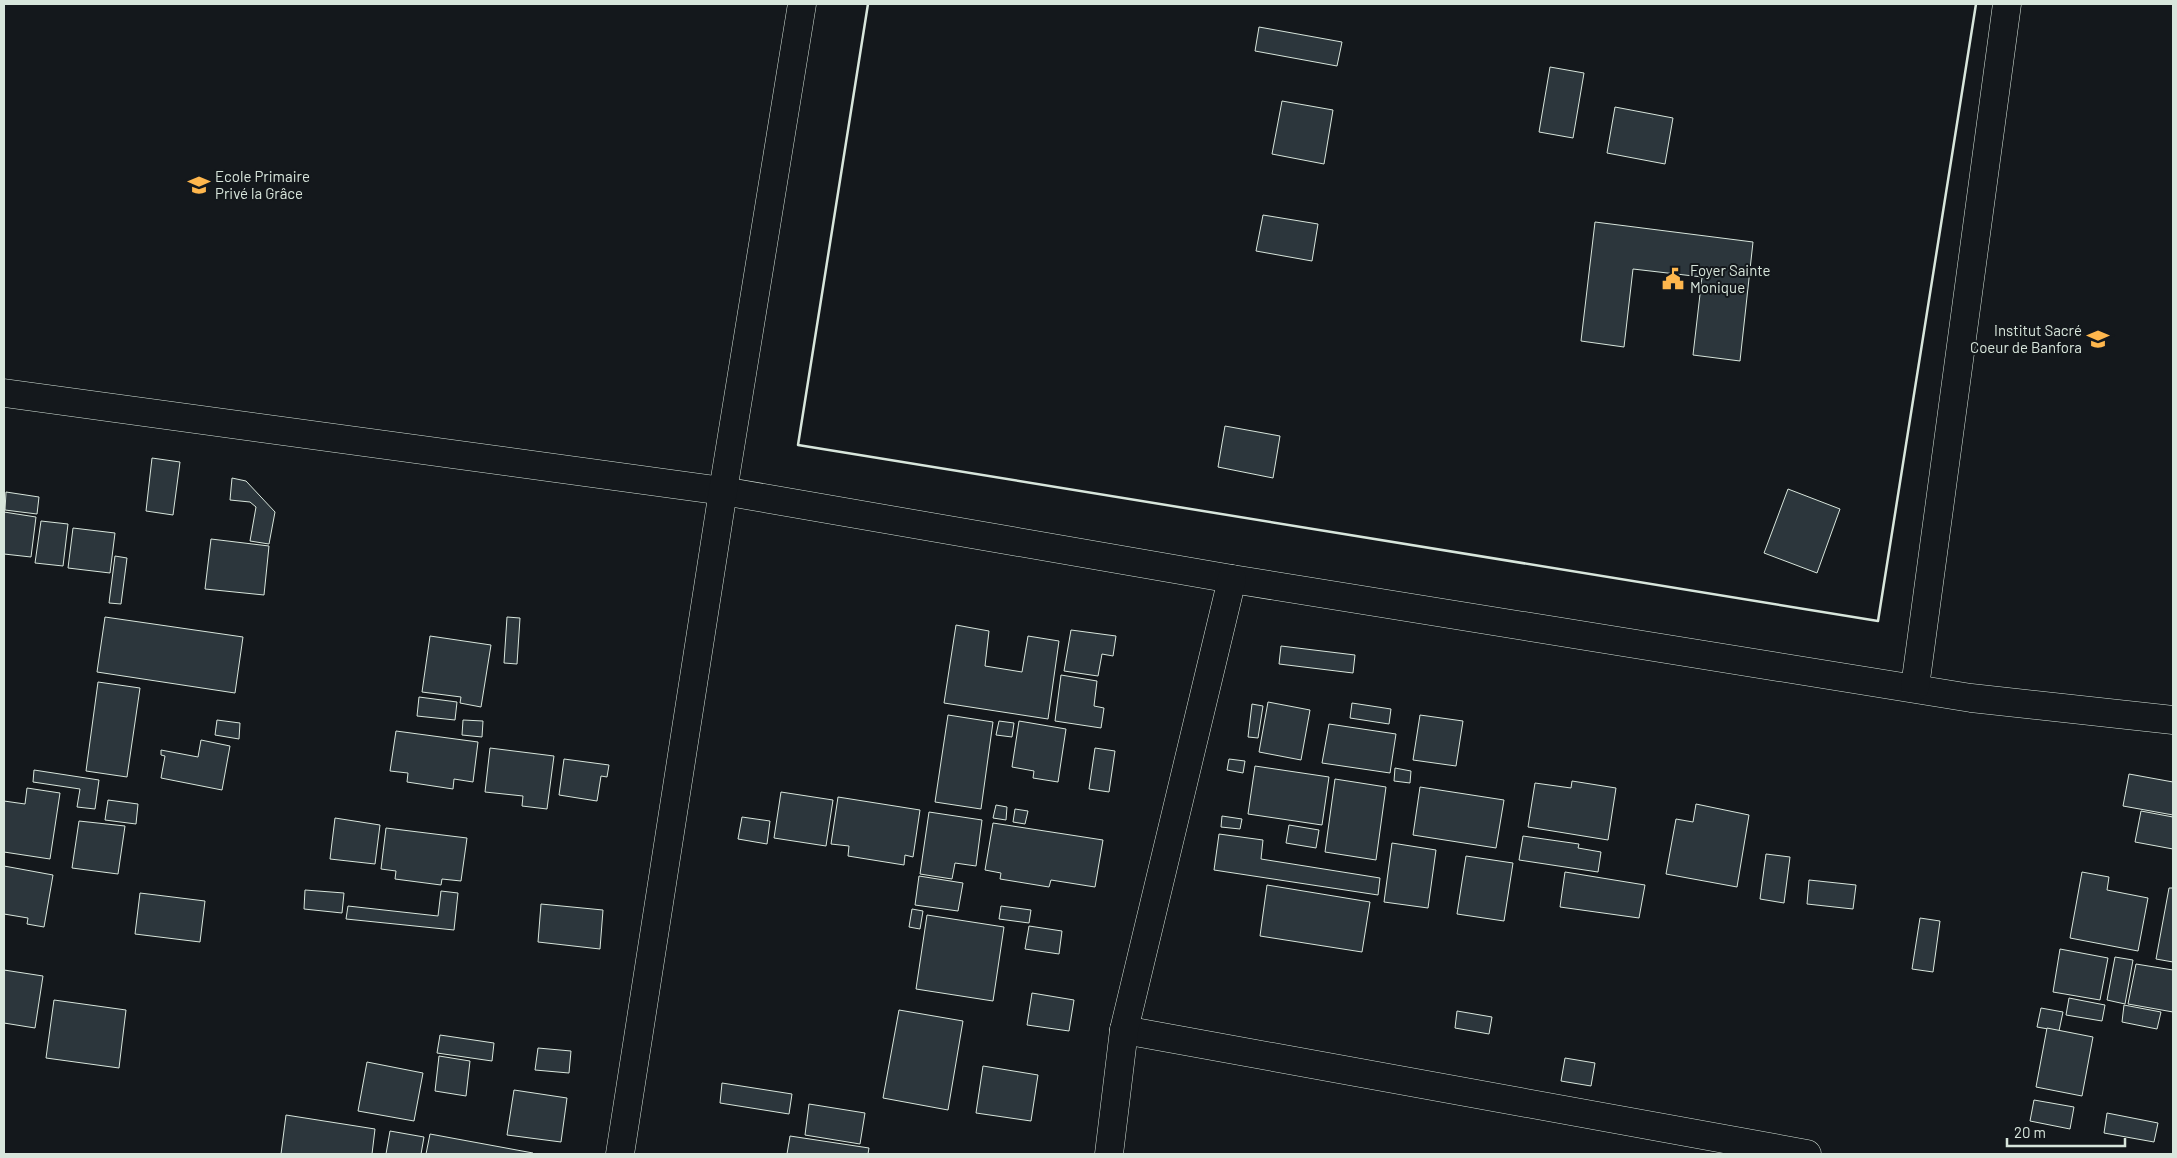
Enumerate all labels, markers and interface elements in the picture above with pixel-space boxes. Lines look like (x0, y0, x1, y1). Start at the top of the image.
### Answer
place label: Ecole Primaire Privé la Grâce (215, 167, 310, 202)
school or university icon: Ecole Primaire Privé la Grâce (186, 172, 212, 198)
place label: Foyer Sainte Monique (1690, 261, 1770, 296)
public building icon: Foyer Sainte Monique (1660, 266, 1686, 292)
place label: Institut Sacré Coeur de Banfora (1970, 321, 2082, 356)
school or university icon: Institut Sacré Coeur de Banfora (2085, 326, 2111, 352)
scale bar (2007, 1116, 2124, 1148)
text: 20 m (2014, 1123, 2046, 1141)

